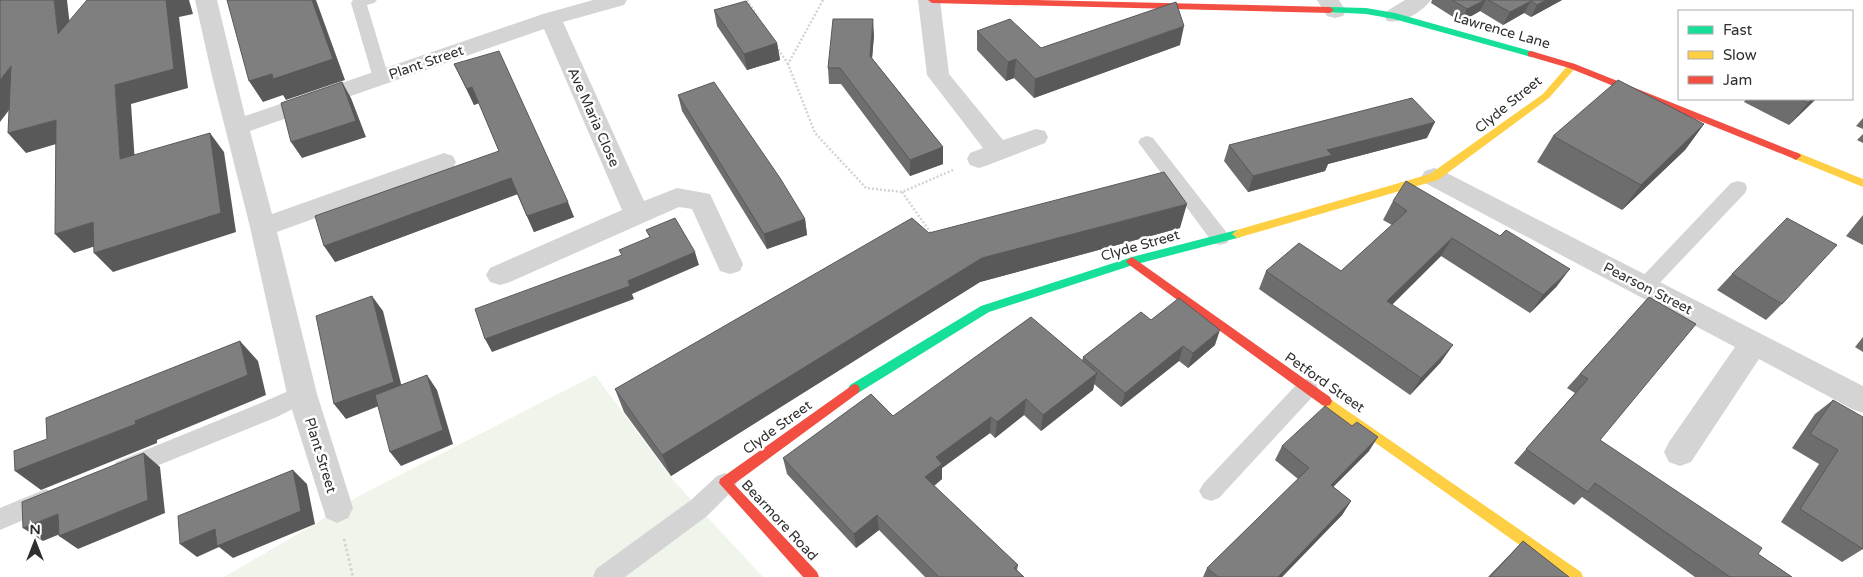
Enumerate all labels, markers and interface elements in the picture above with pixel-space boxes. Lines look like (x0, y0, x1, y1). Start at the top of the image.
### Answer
street label: Lawrence Lane (1452, 9, 1552, 52)
legend (1678, 10, 1853, 100)
text: Fast (1723, 21, 1753, 39)
street label: Plant Street (386, 42, 466, 83)
text: Slow (1723, 46, 1757, 64)
street label: Ave Maria Close (564, 65, 623, 170)
text: Jam (1723, 71, 1752, 89)
street label: Clyde Street (1471, 72, 1546, 136)
street label: Clyde Street (1099, 226, 1182, 265)
street label: Pearson Street (1600, 259, 1696, 319)
street label: Petford Street (1282, 349, 1368, 417)
street label: Clyde Street (740, 396, 816, 458)
street label: Plant Street (301, 415, 340, 496)
street label: Bearmore Road (738, 476, 821, 564)
north arrow (10, 517, 60, 567)
text: N (29, 521, 41, 538)

